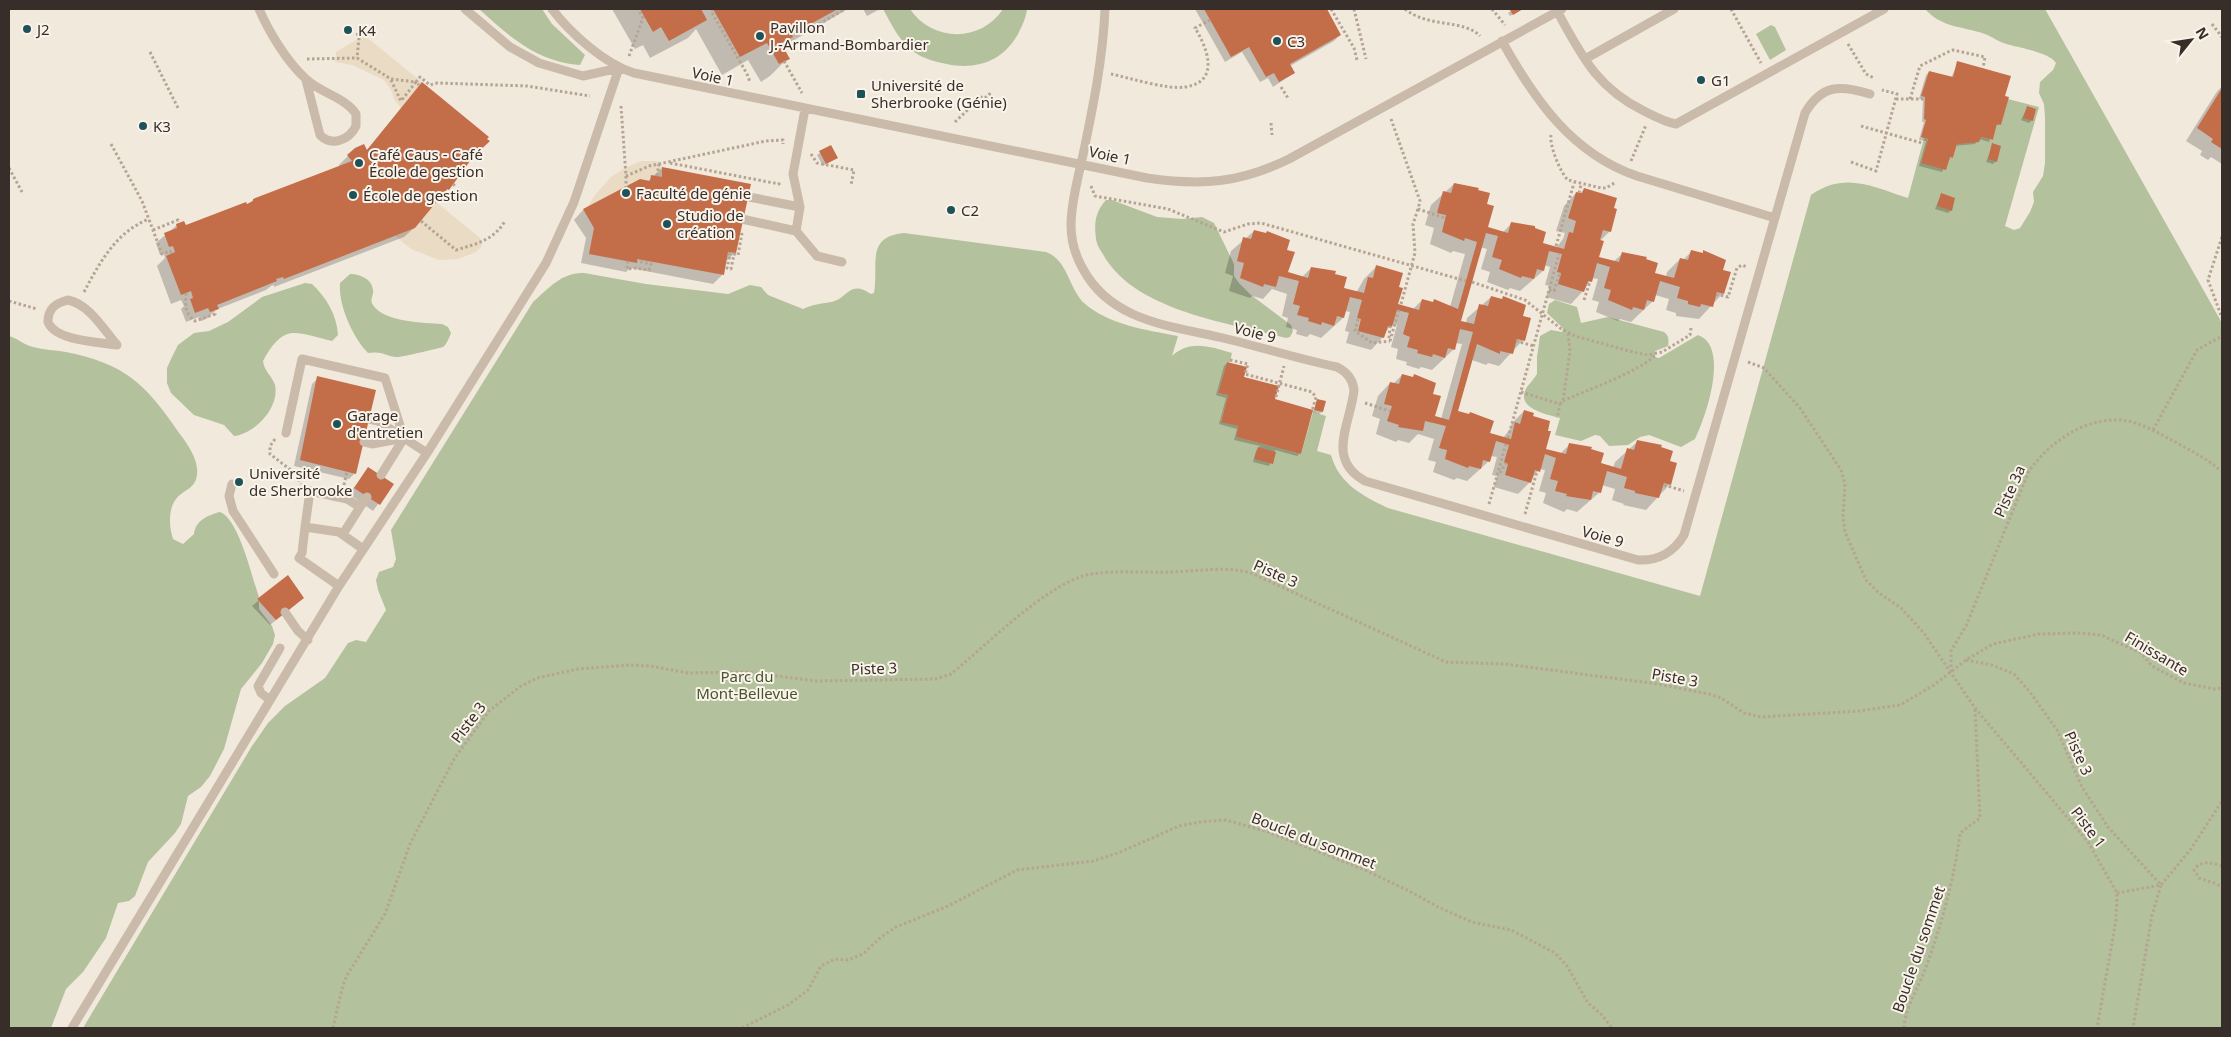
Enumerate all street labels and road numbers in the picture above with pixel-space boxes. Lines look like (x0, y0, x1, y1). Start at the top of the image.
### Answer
street label: Voie 1 (690, 62, 736, 90)
street label: Voie 1 (1087, 141, 1133, 169)
street label: Voie 9 (1232, 317, 1278, 347)
street label: Piste 3a (1989, 462, 2029, 520)
street label: Voie 9 (1580, 521, 1626, 551)
street label: Piste 3 (1251, 554, 1301, 592)
street label: Finissante (2122, 626, 2192, 680)
street label: Piste 3 (850, 657, 898, 679)
street label: Piste 3 (1650, 663, 1700, 691)
street label: Piste 3 (446, 697, 490, 747)
street label: Piste 3 (2060, 728, 2098, 778)
street label: Piste 1 (2067, 802, 2111, 852)
street label: Boucle du sommet (1249, 807, 1380, 873)
street label: Boucle du sommet (1887, 883, 1949, 1015)

